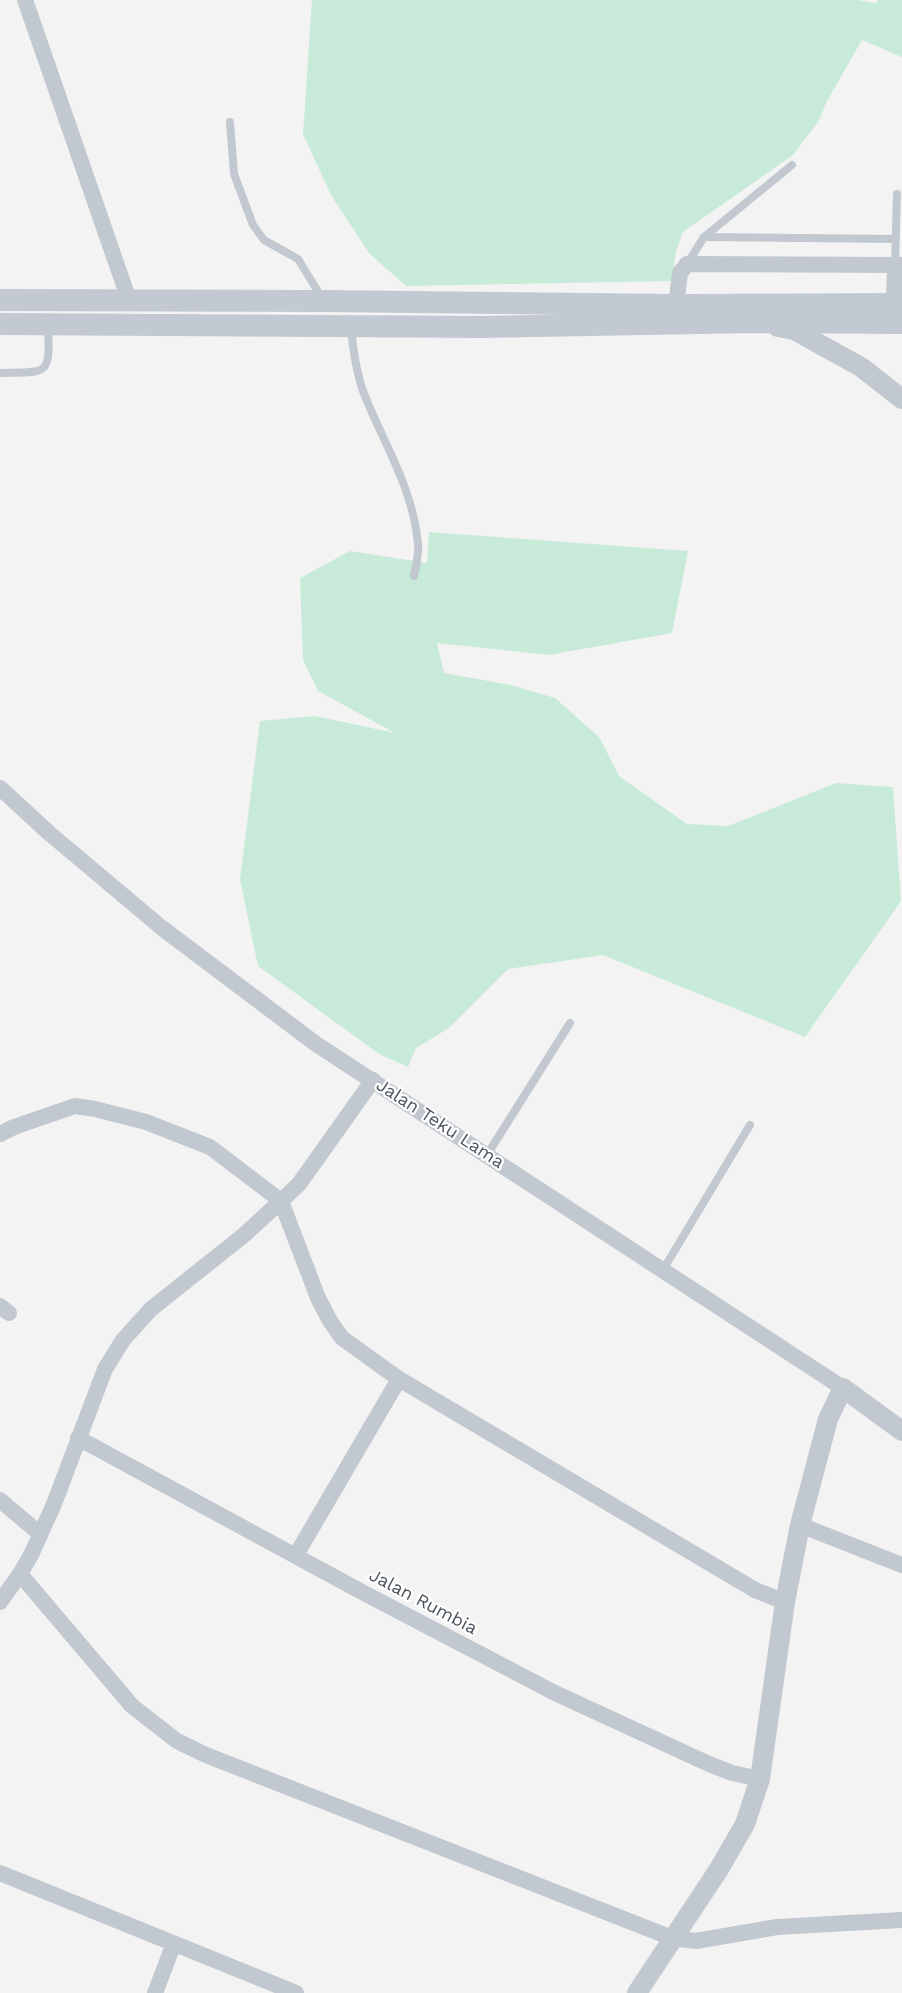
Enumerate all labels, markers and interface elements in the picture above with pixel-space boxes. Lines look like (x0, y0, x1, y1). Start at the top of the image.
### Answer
street label: Jalan Teku Lama (372, 1075, 508, 1173)
street label: Jalan Rumbia (365, 1564, 481, 1640)

